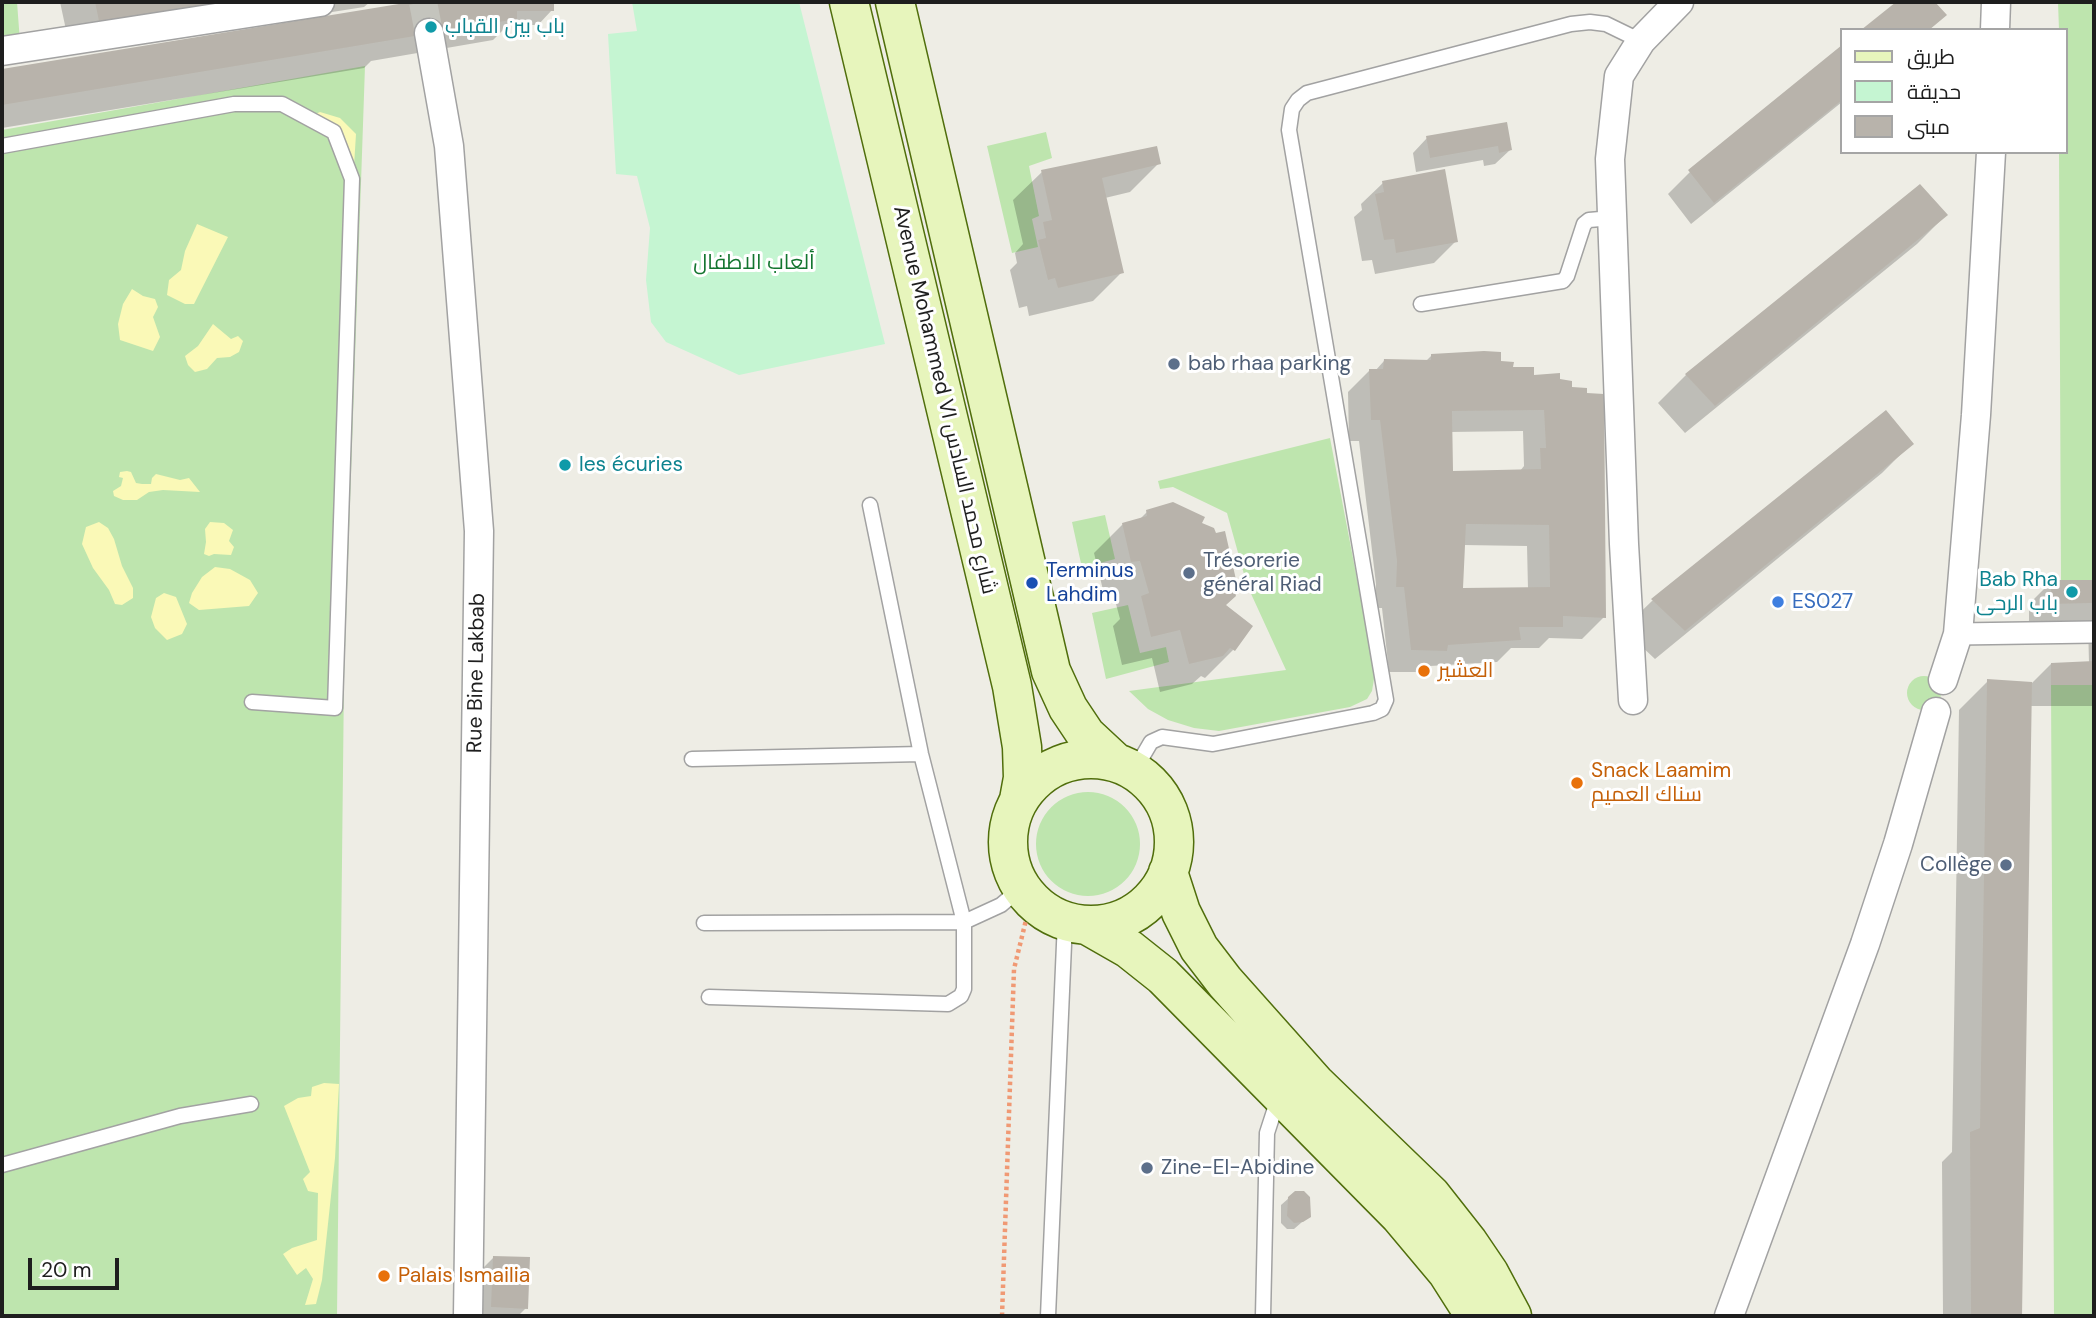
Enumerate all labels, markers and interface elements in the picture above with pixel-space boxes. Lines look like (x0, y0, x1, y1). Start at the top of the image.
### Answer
place label: باب بين القباب (445, 14, 565, 40)
marker: باب بين القباب (423, 19, 439, 35)
legend (1840, 28, 2068, 154)
text: طريق (1907, 43, 1955, 71)
text: حديقة (1907, 78, 1961, 106)
text: مبنى (1907, 113, 1950, 141)
street label: Avenue Mohammed VI شارع محمد السادس (887, 203, 1001, 597)
park label: ألعاب الاطفال (693, 250, 815, 276)
place label: bab rhaa parking (1188, 351, 1351, 377)
marker: bab rhaa parking (1166, 356, 1182, 372)
place label: les écuries (579, 452, 683, 478)
marker: les écuries (557, 457, 573, 473)
place label: Trésorerie général Riad (1203, 548, 1322, 598)
place label: Terminus Lahdim (1046, 558, 1134, 608)
marker: Trésorerie général Riad (1181, 565, 1197, 581)
place label: Bab Rha باب الرحى (1976, 567, 2058, 617)
marker: Terminus Lahdim (1024, 575, 1040, 591)
marker: Bab Rha باب الرحى (2064, 584, 2080, 600)
place label: ES027 (1792, 589, 1853, 615)
street label: Rue Bine Lakbab (463, 593, 491, 753)
marker: ES027 (1770, 594, 1786, 610)
place label: العشير (1438, 658, 1493, 684)
marker: العشير (1416, 663, 1432, 679)
place label: Snack Laamim سناك العميم (1591, 758, 1731, 808)
marker: Snack Laamim سناك العميم (1569, 775, 1585, 791)
place label: Collège (1920, 852, 1992, 878)
marker: Collège (1998, 857, 2014, 873)
place label: Zine-El-Abidine (1161, 1155, 1314, 1181)
marker: Zine-El-Abidine (1139, 1160, 1155, 1176)
scale bar (32, 1244, 122, 1288)
text: 20 m (41, 1256, 92, 1284)
place label: Palais Ismailia (398, 1263, 530, 1289)
marker: Palais Ismailia (376, 1268, 392, 1284)

